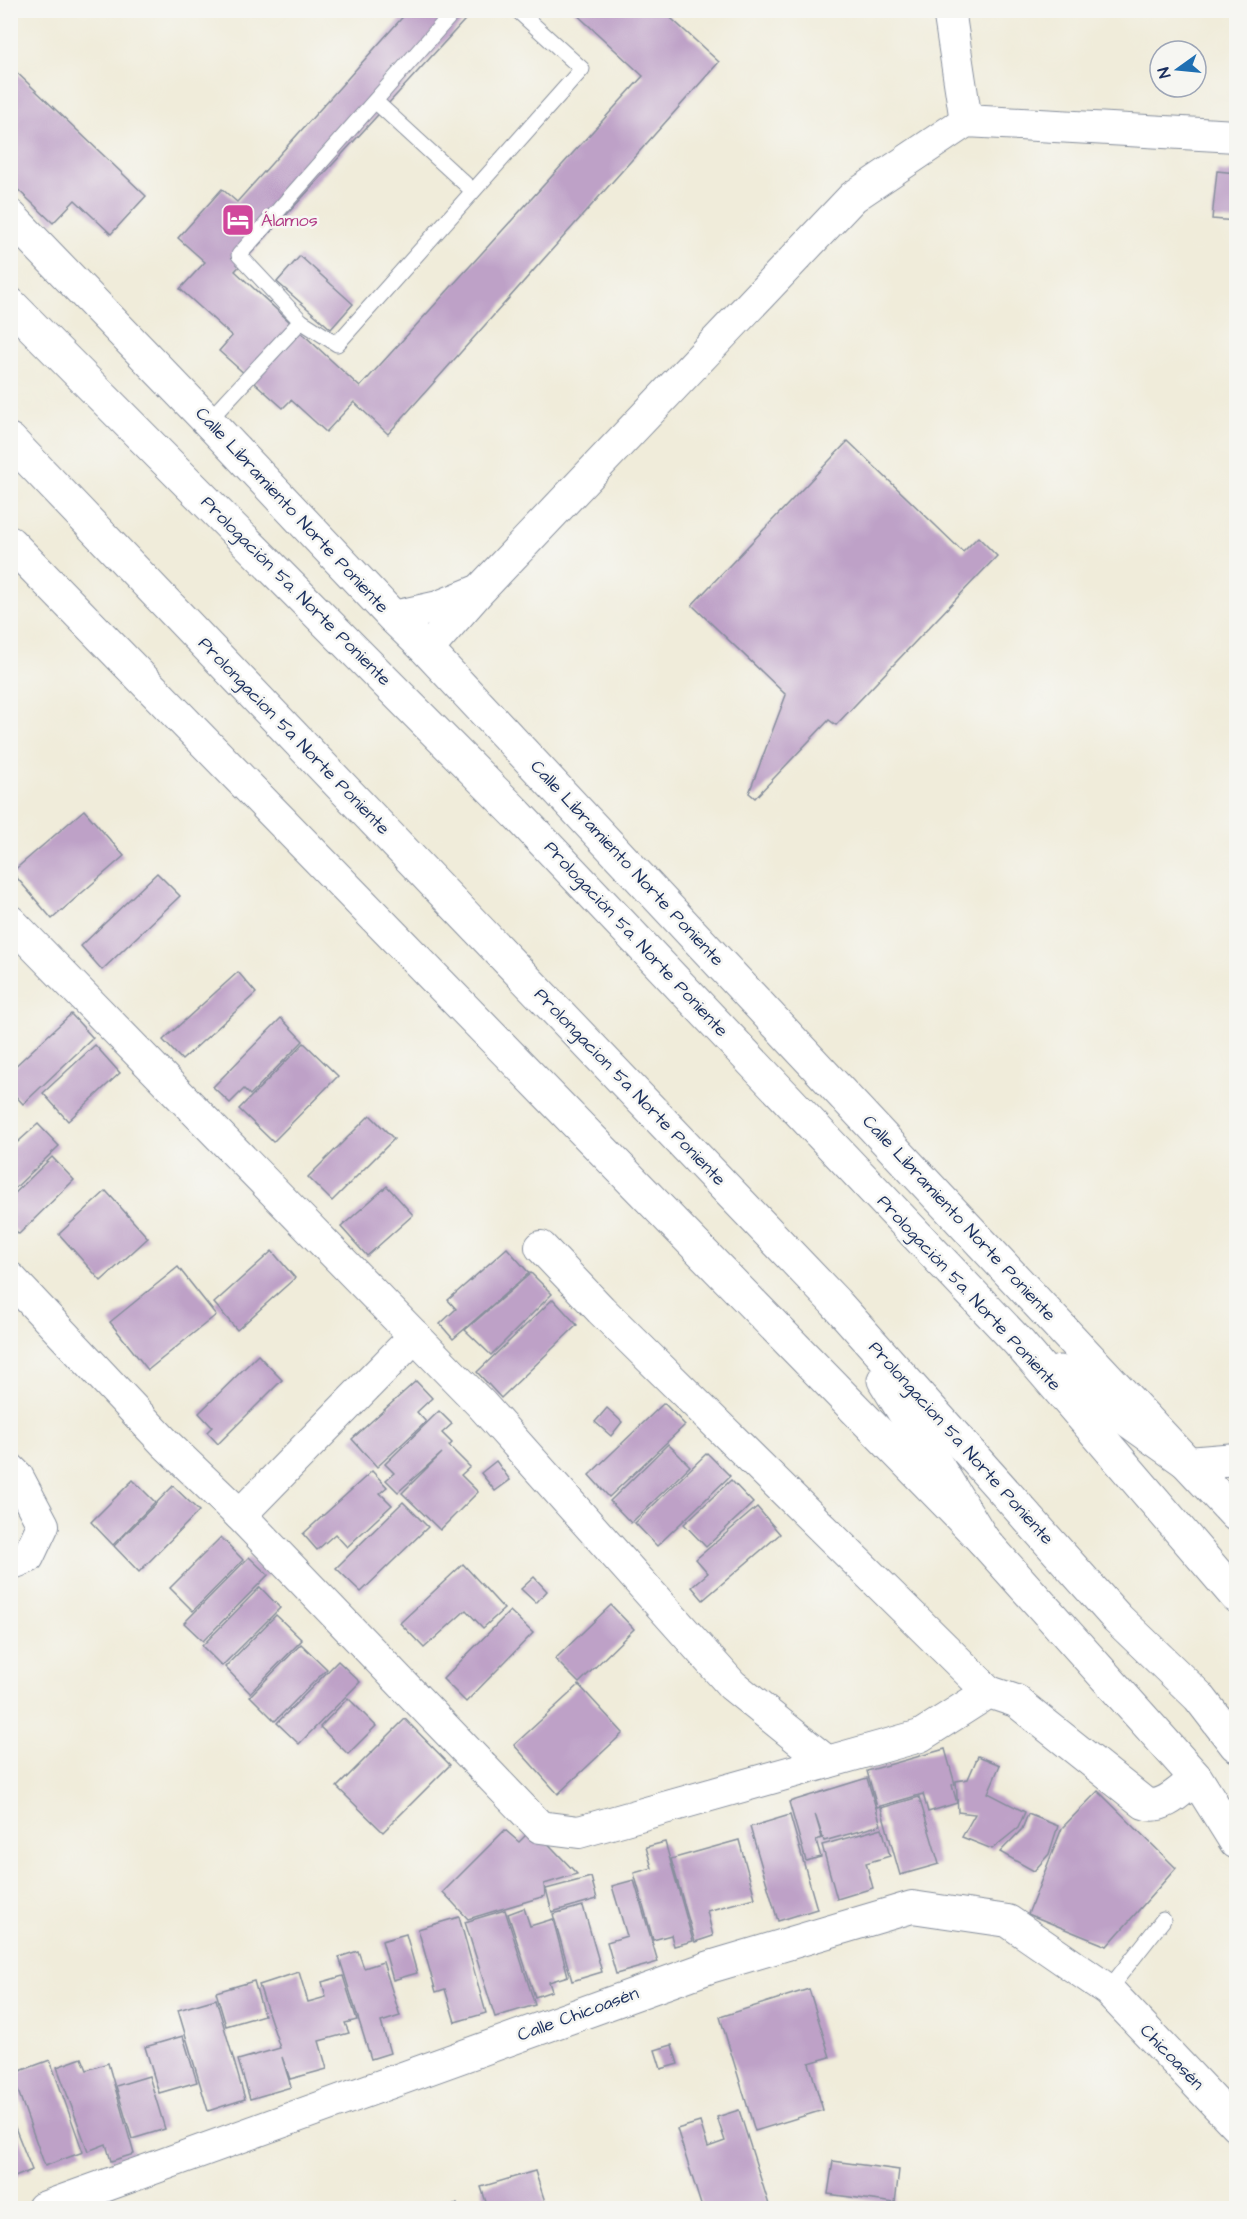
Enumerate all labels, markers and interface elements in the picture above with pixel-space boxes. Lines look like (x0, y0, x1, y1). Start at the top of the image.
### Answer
north arrow (1148, 39, 1208, 99)
text: N (1153, 65, 1176, 80)
hotel icon: Álamos (220, 202, 256, 238)
place label: Álamos (261, 208, 318, 233)
street label: Calle Libramiento Norte Poniente (190, 401, 395, 619)
street label: Prologación 5a. Norte Poniente (195, 490, 397, 693)
street label: Prolongacion 5a Norte Poniente (192, 632, 396, 841)
street label: Calle Libramiento Norte Poniente (525, 754, 730, 972)
street label: Prologación 5a. Norte Poniente (538, 836, 734, 1043)
street label: Prolongacion 5a Norte Poniente (528, 983, 732, 1192)
street label: Calle Libramiento Norte Poniente (857, 1109, 1062, 1327)
street label: Prologación 5a. Norte Poniente (871, 1190, 1067, 1397)
street label: Prolongacion 5a Norte Poniente (862, 1336, 1060, 1551)
street label: Calle Chicoasén (514, 1980, 642, 2048)
street label: Chicoasén (1134, 2019, 1210, 2095)

